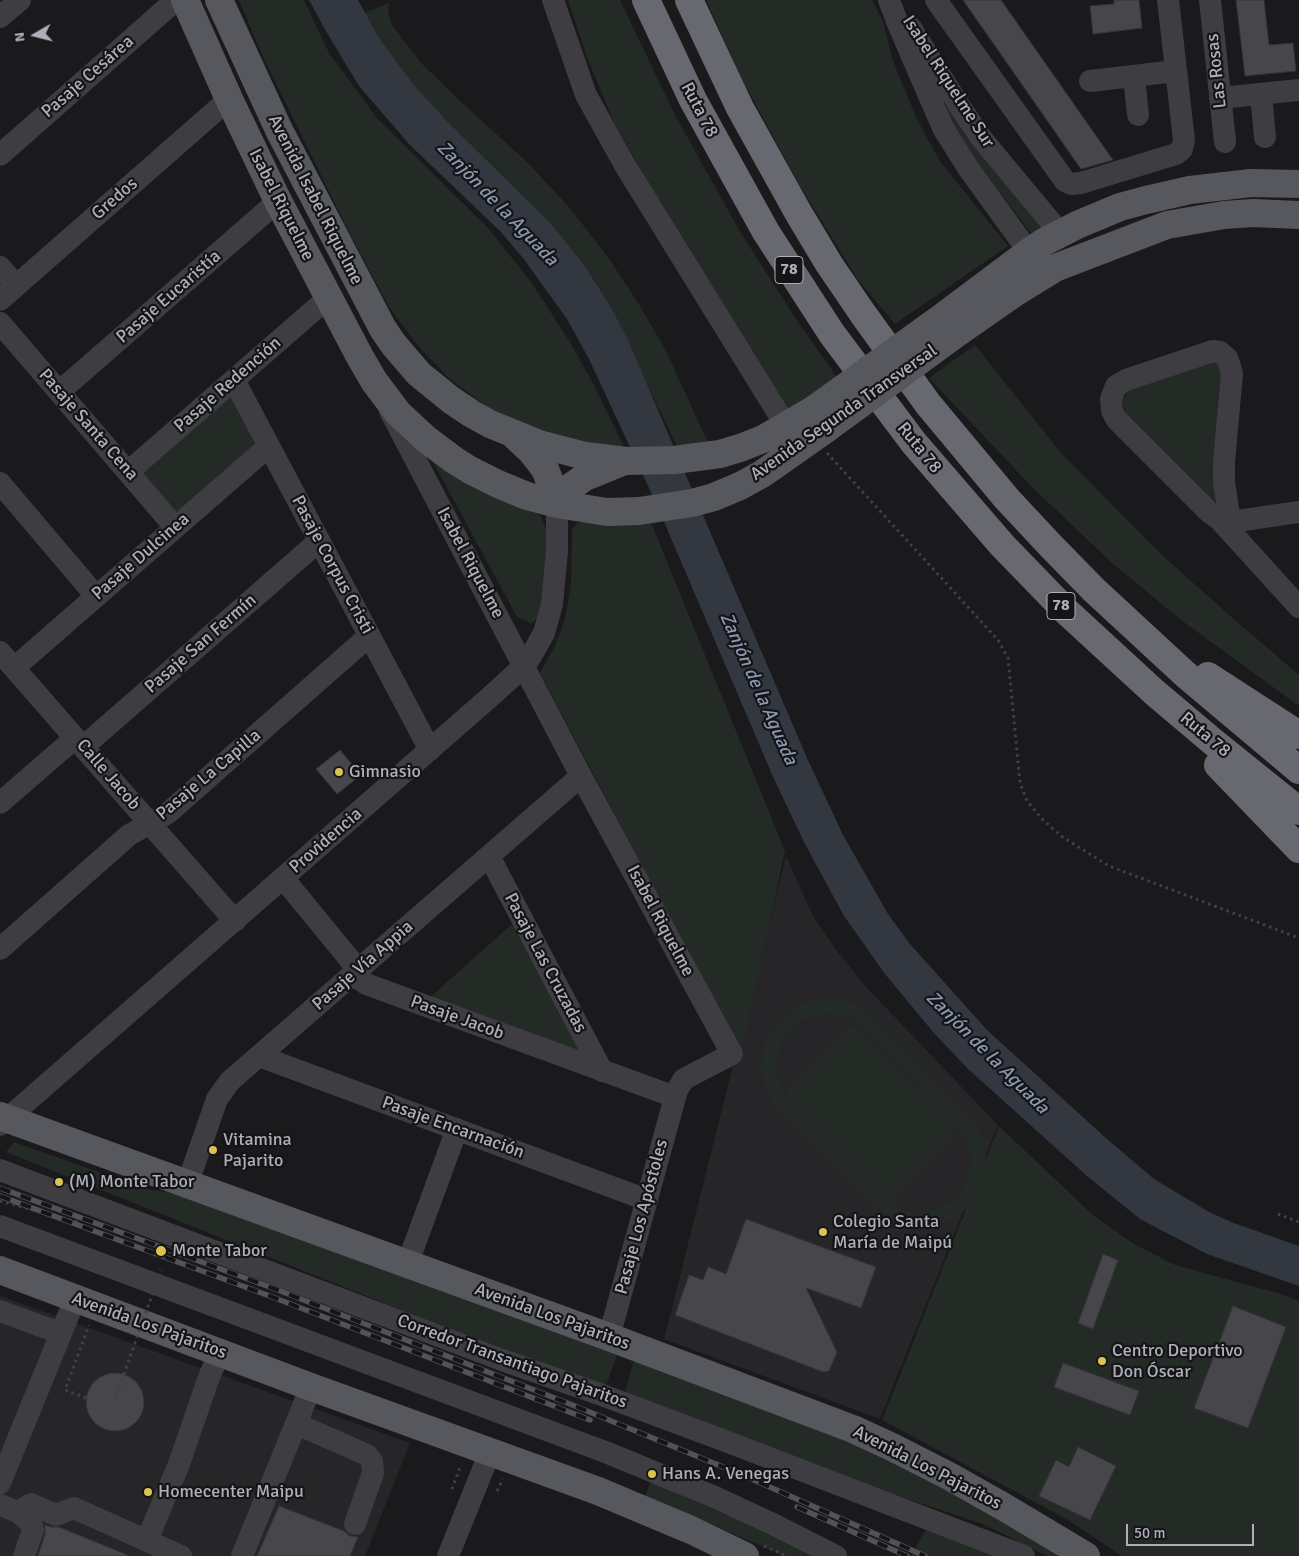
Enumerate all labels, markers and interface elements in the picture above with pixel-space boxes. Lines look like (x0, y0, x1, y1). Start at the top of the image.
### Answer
north arrow (10, 10, 60, 60)
street label: Isabel Riquelme Sur (897, 12, 999, 152)
text: N (11, 31, 29, 43)
street label: Pasaje Cesárea (37, 31, 139, 123)
street label: Las Rosas (1202, 33, 1232, 109)
street label: Ruta 78 (676, 79, 722, 141)
street label: Avenida Isabel Riquelme (263, 111, 367, 289)
water label: Zanjón de la Aguada (432, 137, 562, 271)
street label: Isabel Riquelme (244, 145, 318, 265)
street label: Gredos (88, 173, 142, 225)
street label: Pasaje Eucaristía (112, 246, 226, 348)
road number: 78 (775, 256, 803, 284)
street label: Pasaje Redención (170, 333, 286, 437)
street label: Avenida Segunda Transversal (746, 340, 942, 486)
street label: Pasaje Santa Cena (34, 365, 142, 485)
street label: Ruta 78 (892, 418, 946, 478)
street label: Pasaje Corpus Cristi (286, 492, 378, 638)
street label: Isabel Riquelme (432, 504, 508, 622)
street label: Pasaje Dulcinea (88, 509, 194, 605)
street label: Pasaje San Fermín (141, 590, 261, 698)
road number: 78 (1047, 592, 1075, 620)
water label: Zanjón de la Aguada (714, 609, 802, 769)
street label: Ruta 78 (1175, 708, 1235, 762)
street label: Pasaje La Capilla (152, 725, 266, 825)
street label: Calle Jacob (71, 735, 145, 815)
place label: Gimnasio (349, 761, 421, 783)
marker: Gimnasio (333, 766, 345, 778)
street label: Providencia (285, 804, 367, 878)
street label: Isabel Riquelme (622, 862, 698, 980)
street label: Pasaje Las Cruzadas (499, 889, 591, 1037)
street label: Pasaje Vía Appia (308, 916, 418, 1016)
water label: Zanjón de la Aguada (921, 987, 1053, 1119)
street label: Pasaje Jacob (407, 991, 507, 1045)
street label: Pasaje Encarnación (379, 1092, 527, 1164)
place label: Vitamina Pajarito (223, 1129, 292, 1172)
street label: Pasaje Los Apóstoles (611, 1137, 673, 1297)
marker: Vitamina Pajarito (207, 1144, 219, 1156)
place label: (M) Monte Tabor (69, 1171, 194, 1193)
marker: (M) Monte Tabor (53, 1176, 65, 1188)
place label: Colegio Santa María de Maipú (833, 1211, 952, 1254)
marker: Colegio Santa María de Maipú (817, 1226, 829, 1238)
place label: Monte Tabor (172, 1240, 267, 1262)
marker: Monte Tabor (154, 1244, 168, 1258)
street label: Avenida Los Pajaritos (472, 1279, 632, 1355)
street label: Avenida Los Pajaritos (69, 1288, 229, 1364)
street label: Corredor Transantiago Pajaritos (394, 1310, 630, 1414)
place label: Centro Deportivo Don Óscar (1112, 1340, 1242, 1382)
marker: Centro Deportivo Don Óscar (1096, 1355, 1108, 1367)
street label: Avenida Los Pajaritos (849, 1421, 1005, 1515)
place label: Hans A. Venegas (662, 1463, 789, 1485)
marker: Hans A. Venegas (646, 1468, 658, 1480)
place label: Homecenter Maipu (158, 1481, 304, 1503)
marker: Homecenter Maipu (142, 1486, 154, 1498)
scale bar (1129, 1514, 1256, 1546)
text: 50 m (1134, 1524, 1165, 1542)

